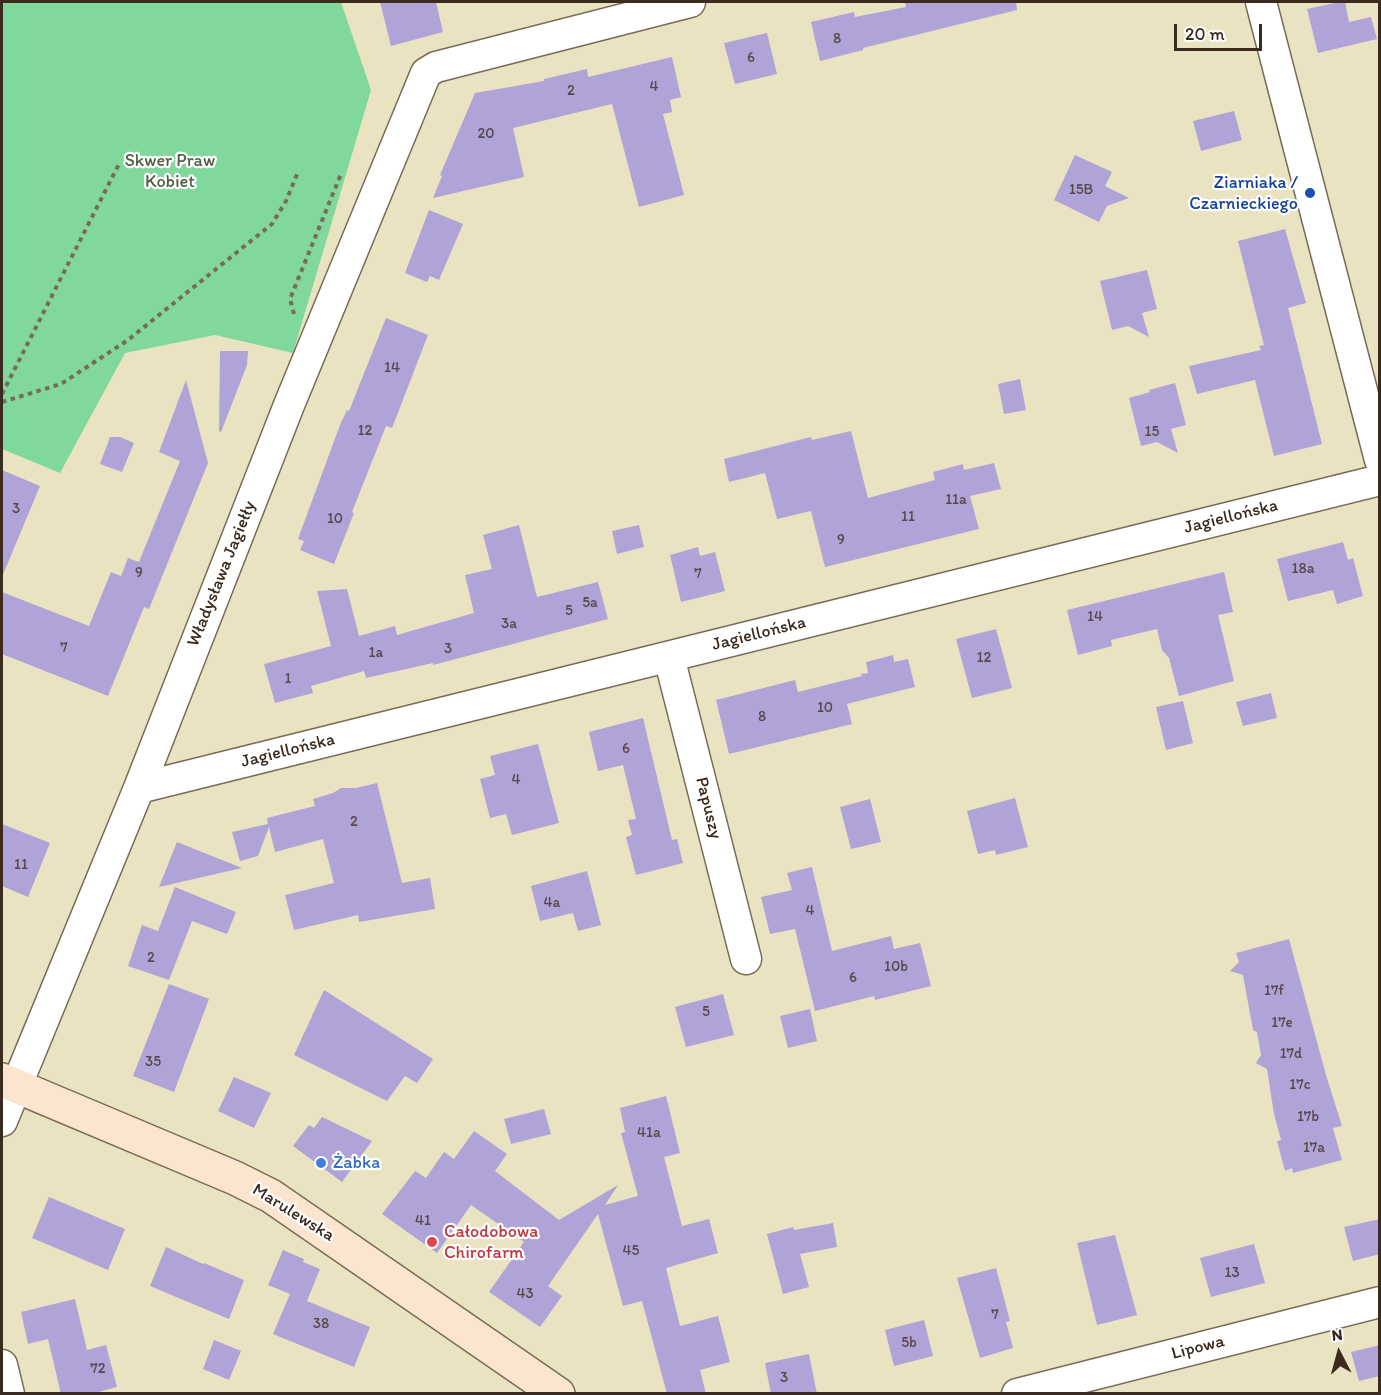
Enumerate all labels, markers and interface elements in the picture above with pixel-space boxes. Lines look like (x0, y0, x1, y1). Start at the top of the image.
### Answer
scale bar (1177, 12, 1266, 50)
text: 20 m (1185, 23, 1225, 45)
house number: 8 (833, 30, 841, 48)
house number: 6 (747, 49, 755, 67)
house number: 4 (649, 78, 659, 96)
house number: 2 (567, 82, 575, 100)
house number: 20 (477, 125, 495, 143)
park label: Skwer Praw Kobiet (125, 150, 215, 192)
place label: Ziarniaka / Czarnieckiego (1189, 172, 1298, 214)
house number: 15B (1069, 181, 1093, 199)
marker: Ziarniaka / Czarnieckiego (1303, 186, 1317, 200)
house number: 14 (384, 359, 400, 377)
house number: 12 (358, 422, 372, 440)
house number: 15 (1145, 423, 1159, 441)
house number: 11a (945, 491, 967, 509)
street label: Jagiellońska (1182, 495, 1280, 539)
street label: Władysława Jagiełły (183, 498, 261, 650)
house number: 3 (12, 500, 20, 518)
house number: 11 (901, 508, 915, 526)
house number: 10 (327, 510, 343, 528)
house number: 9 (837, 531, 845, 549)
house number: 18a (1292, 560, 1314, 578)
house number: 9 (135, 564, 143, 582)
house number: 7 (694, 565, 702, 583)
house number: 5a (582, 594, 598, 612)
house number: 5 (565, 602, 573, 620)
house number: 14 (1087, 608, 1103, 626)
street label: Jagiellońska (710, 612, 808, 656)
house number: 3a (501, 615, 517, 633)
house number: 7 (60, 639, 68, 657)
house number: 3 (444, 640, 452, 658)
house number: 1a (369, 644, 383, 662)
house number: 12 (977, 649, 991, 667)
house number: 1 (285, 670, 291, 688)
house number: 10 (817, 699, 833, 717)
house number: 8 (758, 708, 766, 726)
street label: Jagiellońska (239, 729, 337, 773)
house number: 6 (622, 740, 630, 758)
house number: 4 (511, 771, 521, 789)
street label: Papuszy (690, 775, 726, 841)
house number: 2 (350, 813, 358, 831)
house number: 11 (14, 856, 28, 874)
house number: 4a (544, 894, 560, 912)
house number: 4 (805, 902, 815, 920)
house number: 2 (147, 949, 155, 967)
house number: 10b (884, 958, 908, 976)
house number: 6 (849, 969, 857, 987)
house number: 17f (1264, 982, 1284, 1000)
house number: 5 (702, 1003, 710, 1021)
house number: 17e (1271, 1014, 1293, 1032)
house number: 17d (1280, 1045, 1302, 1063)
house number: 35 (145, 1053, 161, 1071)
house number: 17c (1289, 1076, 1311, 1094)
house number: 17b (1297, 1108, 1319, 1126)
house number: 41a (637, 1124, 661, 1142)
house number: 17a (1303, 1139, 1325, 1157)
place label: Żabka (333, 1152, 380, 1174)
marker: Żabka (314, 1156, 328, 1170)
street label: Marulewska (248, 1179, 338, 1247)
house number: 41 (415, 1212, 431, 1230)
place label: Całodobowa Chirofarm (444, 1221, 538, 1264)
marker: Całodobowa Chirofarm (425, 1235, 439, 1249)
house number: 45 (623, 1242, 639, 1260)
house number: 13 (1224, 1264, 1240, 1282)
house number: 43 (516, 1285, 534, 1303)
house number: 7 (991, 1306, 999, 1324)
house number: 38 (313, 1315, 329, 1333)
north arrow (1309, 1323, 1369, 1383)
text: N (1331, 1325, 1343, 1345)
street label: Lipowa (1169, 1331, 1227, 1365)
house number: 5b (901, 1334, 917, 1352)
house number: 72 (90, 1360, 106, 1378)
house number: 3 (780, 1369, 788, 1387)

